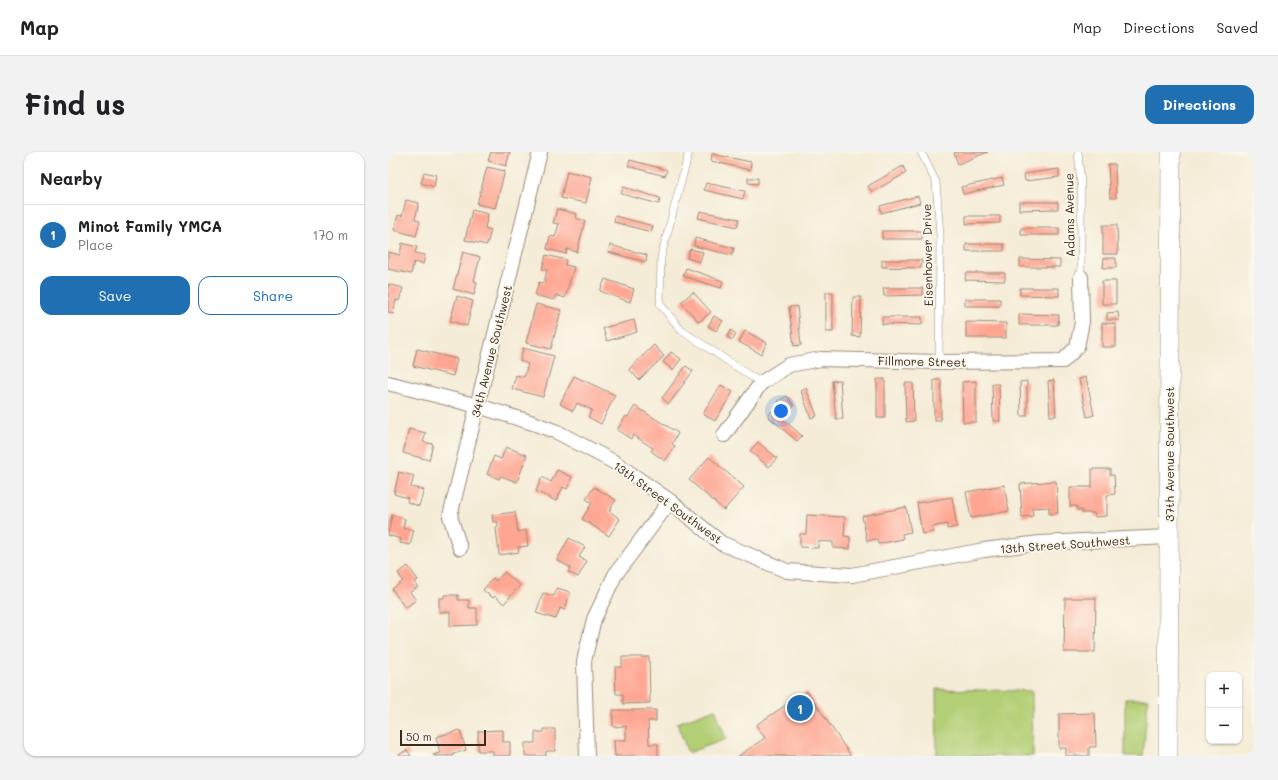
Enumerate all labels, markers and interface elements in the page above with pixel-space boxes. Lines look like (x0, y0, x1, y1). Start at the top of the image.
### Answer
text: Map (20, 15, 59, 40)
text: Map (1073, 18, 1101, 37)
text: Directions (1123, 18, 1194, 37)
text: Saved (1216, 18, 1258, 37)
button: Directions (1145, 85, 1254, 124)
text: Find us (24, 86, 125, 122)
text: Nearby (40, 167, 102, 189)
street label: Adams Avenue (1060, 173, 1078, 257)
street label: Eisenhower Drive (918, 204, 936, 306)
text: Minot Family YMCA (78, 216, 222, 236)
text: 1 (50, 226, 56, 243)
text: 170 m (312, 226, 348, 243)
text: Place (78, 236, 113, 253)
button: Save (40, 276, 190, 315)
button: Share (198, 276, 348, 315)
street label: 34th Avenue Southwest (467, 283, 515, 419)
street label: Fillmore Street (878, 352, 966, 370)
street label: 37th Avenue Southwest (1161, 386, 1177, 522)
your location (771, 401, 791, 421)
street label: 13th Street Southwest (610, 457, 726, 547)
street label: 13th Street Southwest (999, 531, 1131, 557)
map controls (1206, 672, 1242, 744)
button: + (1206, 672, 1242, 708)
pin: 1 (787, 693, 813, 723)
button: − (1206, 708, 1242, 744)
scale bar (400, 728, 486, 747)
text: 50 m (406, 729, 432, 744)

